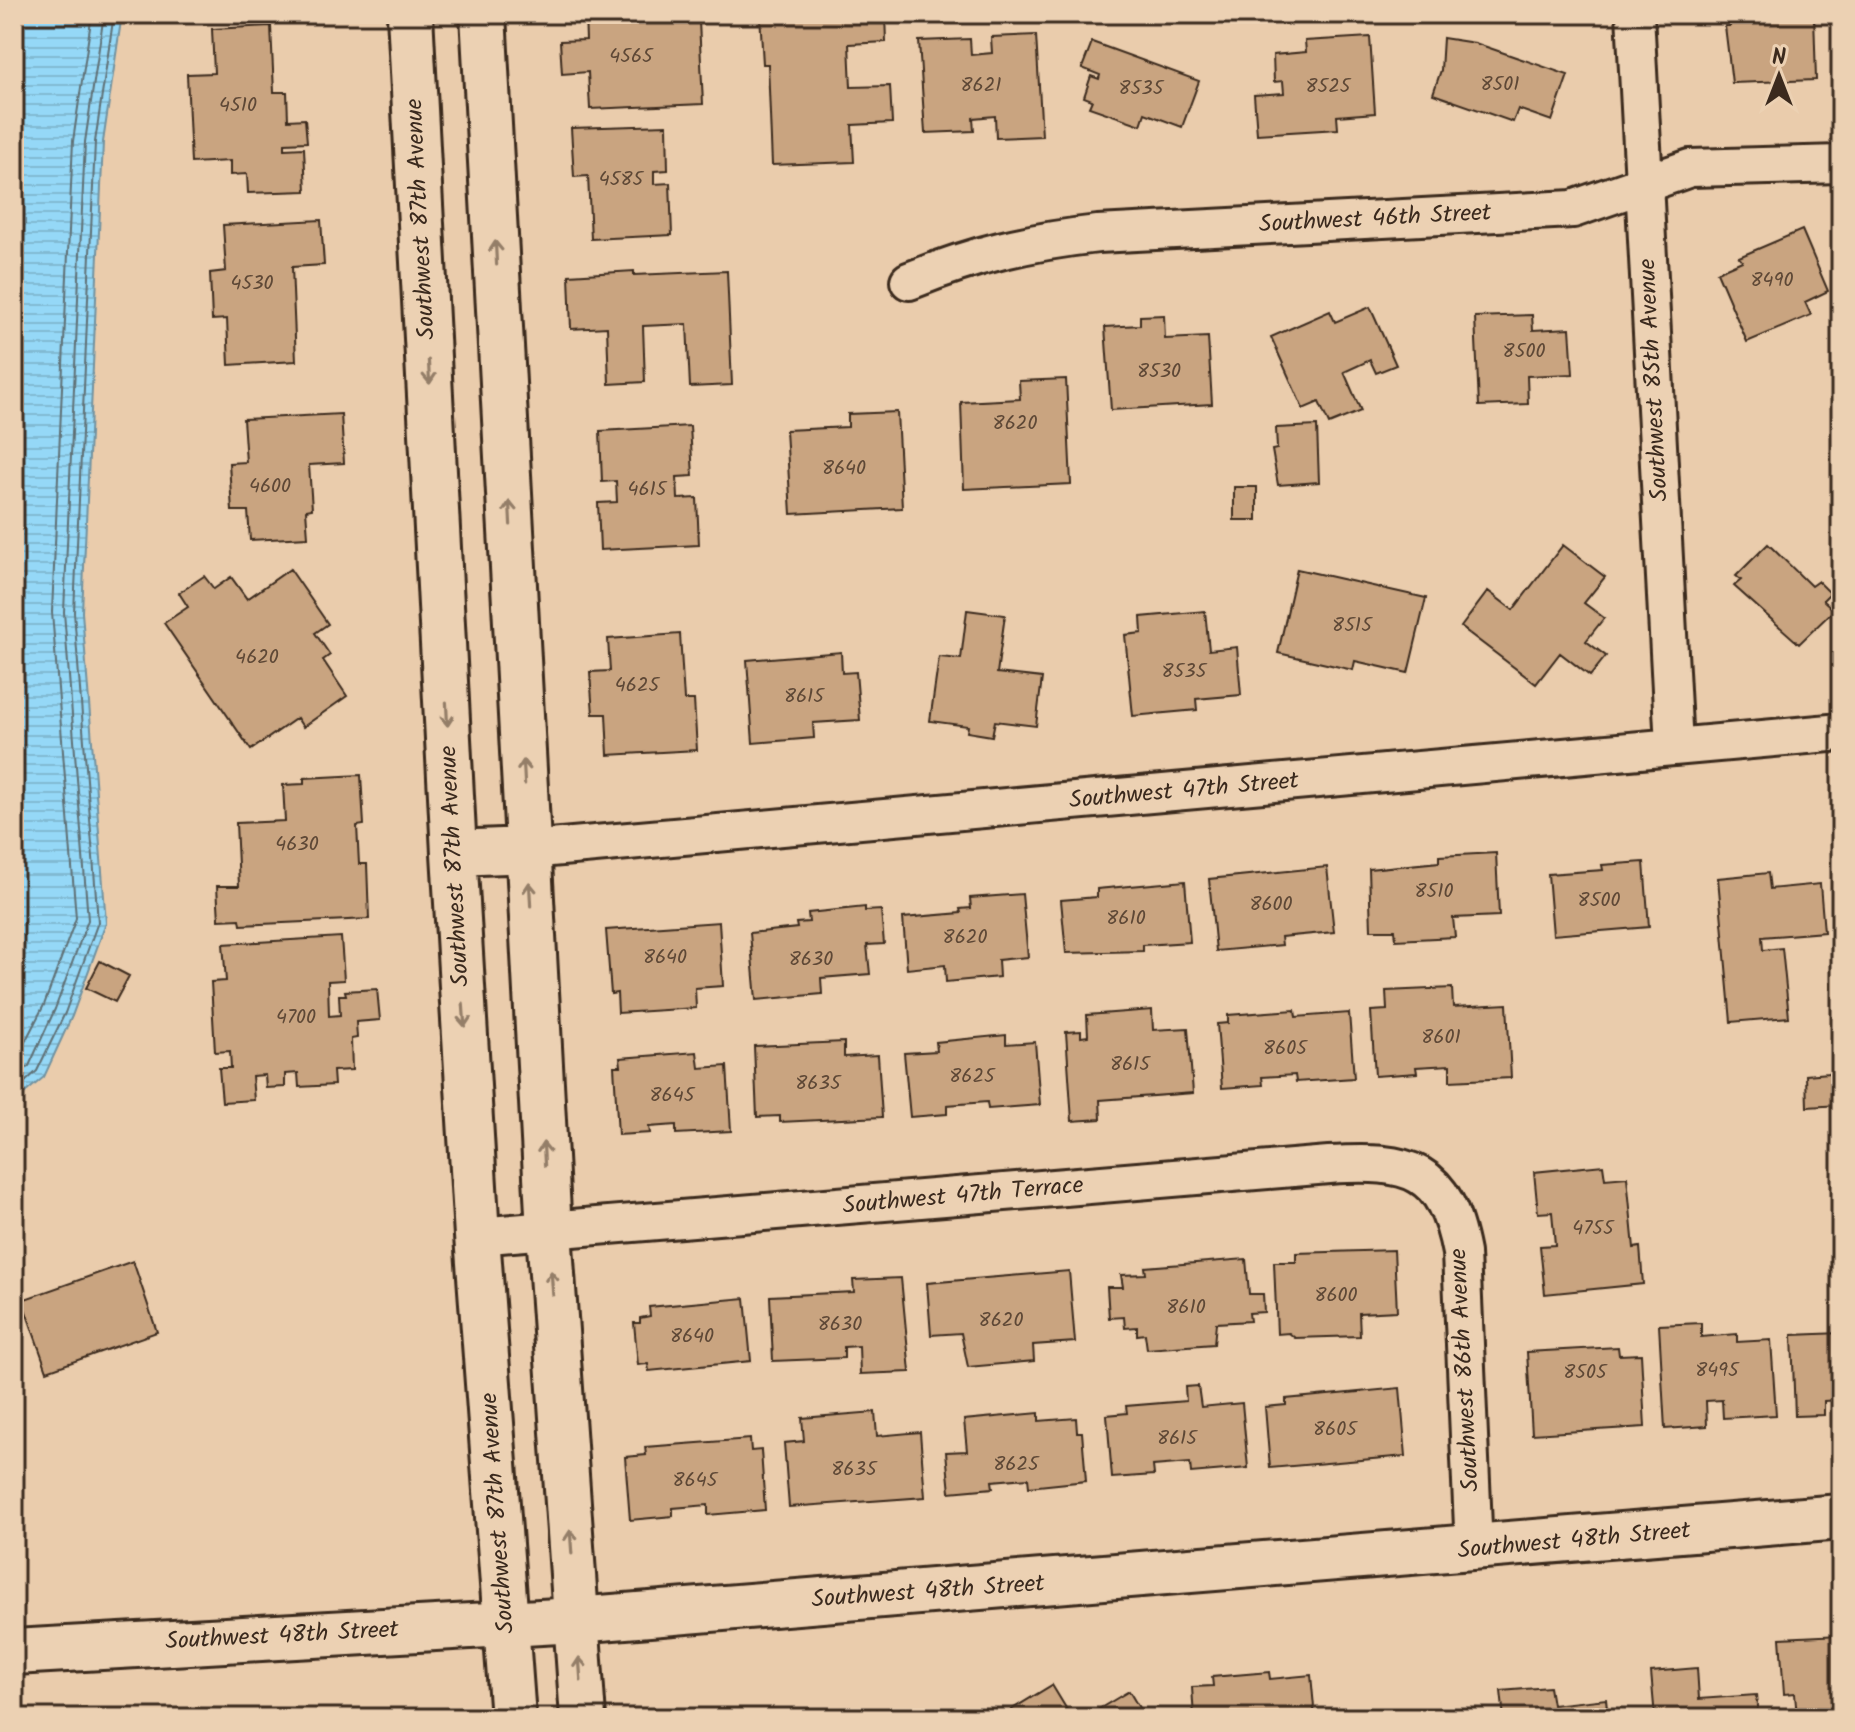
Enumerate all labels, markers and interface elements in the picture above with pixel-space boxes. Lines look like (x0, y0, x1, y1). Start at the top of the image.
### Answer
north arrow (1739, 36, 1819, 116)
house number: 4565 (609, 41, 654, 73)
text: N (1772, 41, 1786, 76)
house number: 8501 (1480, 69, 1520, 101)
house number: 8621 (960, 70, 1002, 102)
house number: 8525 (1305, 71, 1352, 103)
house number: 8535 (1119, 73, 1165, 105)
house number: 4510 (219, 90, 257, 122)
street label: Southwest 87th Avenue (395, 97, 447, 341)
house number: 4585 (599, 164, 645, 196)
street label: Southwest 46th Street (1258, 193, 1493, 245)
one-way arrow (488, 240, 503, 267)
street label: Southwest 85th Avenue (1628, 257, 1680, 502)
house number: 8490 (1751, 265, 1793, 297)
house number: 4530 (230, 268, 274, 300)
house number: 8500 (1503, 336, 1545, 368)
house number: 8530 (1137, 356, 1181, 388)
one-way arrow (421, 358, 436, 384)
house number: 8620 (993, 408, 1037, 440)
house number: 8640 (822, 453, 866, 485)
house number: 4600 (249, 471, 291, 503)
house number: 4615 (627, 474, 668, 506)
one-way arrow (502, 500, 517, 527)
house number: 8515 (1332, 610, 1373, 642)
house number: 4620 (235, 642, 279, 674)
house number: 8535 (1162, 656, 1208, 688)
house number: 4625 (615, 670, 661, 702)
house number: 8615 (784, 681, 825, 713)
one-way arrow (439, 700, 454, 727)
street label: Southwest 87th Avenue (429, 744, 481, 988)
one-way arrow (516, 759, 531, 786)
street label: Southwest 47th Street (1068, 761, 1301, 820)
house number: 4630 (275, 829, 319, 861)
house number: 8510 (1414, 876, 1454, 908)
one-way arrow (523, 881, 538, 908)
house number: 8500 (1578, 885, 1620, 917)
house number: 8600 (1249, 889, 1293, 921)
house number: 8610 (1106, 903, 1146, 935)
house number: 8620 (943, 922, 987, 954)
house number: 8640 (643, 942, 687, 974)
house number: 8630 (789, 944, 833, 976)
one-way arrow (457, 1001, 472, 1027)
house number: 4700 (276, 1002, 316, 1034)
house number: 8601 (1421, 1022, 1461, 1054)
house number: 8605 (1263, 1033, 1308, 1065)
house number: 8615 (1110, 1049, 1151, 1081)
house number: 8625 (949, 1061, 996, 1093)
house number: 8635 (795, 1068, 842, 1100)
house number: 8645 (650, 1080, 696, 1112)
one-way arrow (537, 1141, 552, 1167)
street label: Southwest 47th Terrace (841, 1166, 1085, 1226)
house number: 4755 (1572, 1213, 1615, 1245)
street label: Southwest 86th Avenue (1439, 1247, 1491, 1493)
one-way arrow (544, 1270, 559, 1297)
house number: 8600 (1314, 1280, 1358, 1312)
house number: 8610 (1166, 1292, 1206, 1324)
house number: 8620 (979, 1305, 1023, 1337)
house number: 8630 (818, 1309, 862, 1341)
house number: 8640 (670, 1321, 714, 1353)
house number: 8495 (1695, 1355, 1740, 1387)
house number: 8505 (1563, 1357, 1608, 1389)
street label: Southwest 87th Avenue (470, 1391, 526, 1635)
house number: 8605 (1313, 1414, 1358, 1446)
house number: 8615 (1157, 1423, 1198, 1455)
house number: 8625 (993, 1449, 1040, 1481)
house number: 8635 (831, 1454, 878, 1486)
house number: 8645 (673, 1465, 719, 1497)
street label: Southwest 48th Street (1456, 1511, 1693, 1571)
one-way arrow (563, 1529, 578, 1556)
street label: Southwest 48th Street (810, 1564, 1047, 1620)
street label: Southwest 48th Street (164, 1610, 400, 1662)
one-way arrow (572, 1656, 587, 1683)

